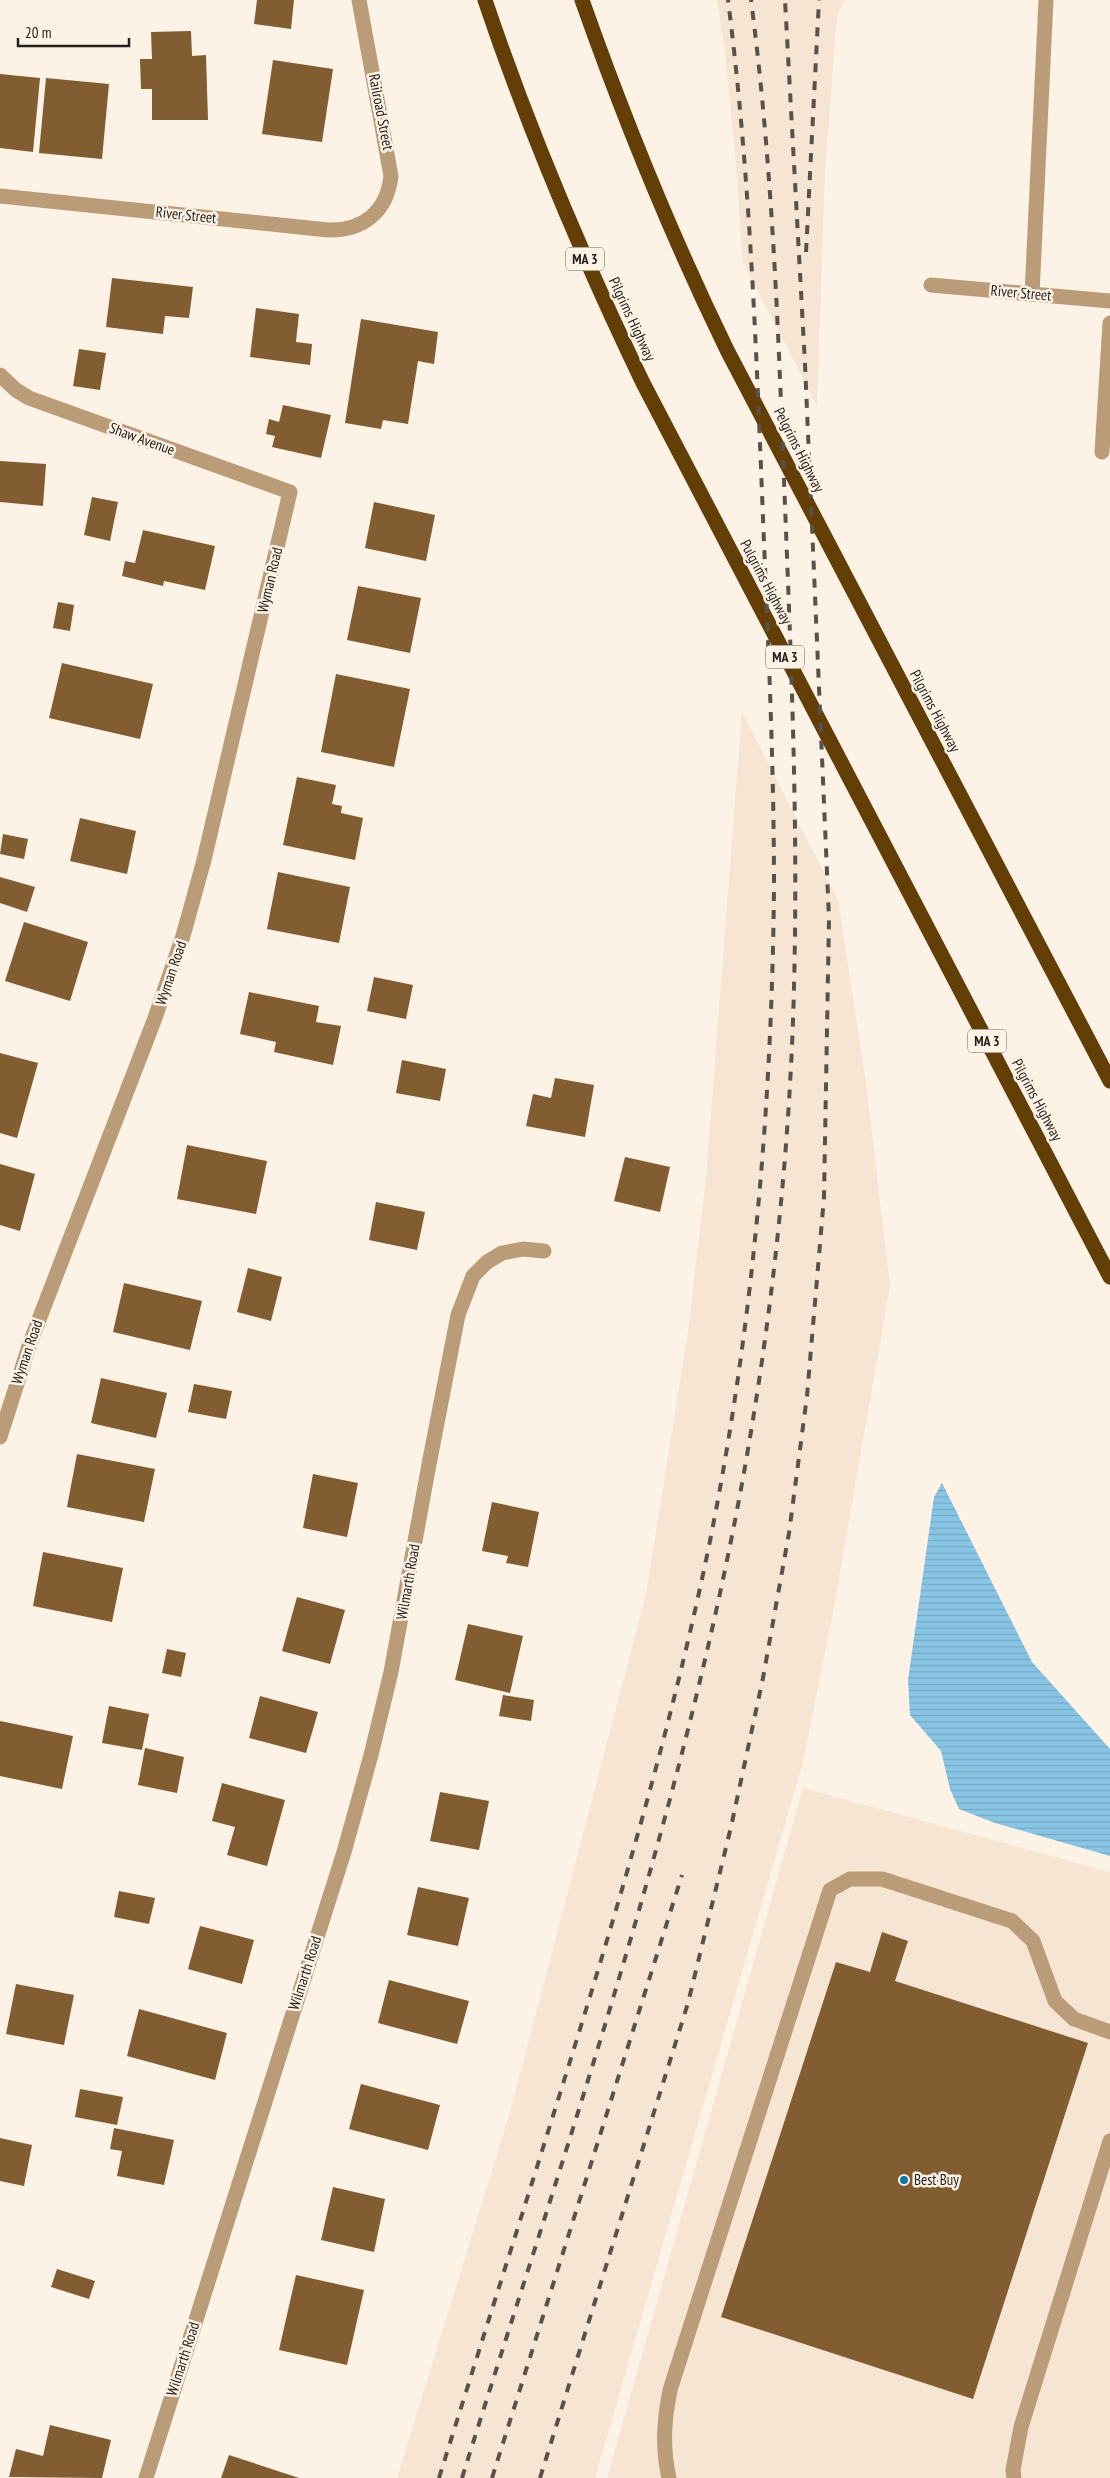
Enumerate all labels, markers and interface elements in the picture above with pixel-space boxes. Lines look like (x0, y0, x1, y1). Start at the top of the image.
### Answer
scale bar (18, 15, 129, 47)
text: 20 m (25, 23, 51, 42)
street label: Railroad Street (365, 72, 398, 152)
street label: River Street (155, 202, 217, 227)
road number: MA 3 (566, 248, 604, 270)
street label: Pilgrims Highway (605, 274, 660, 364)
street label: River Street (990, 280, 1052, 305)
street label: Pelgrims Highway (770, 404, 829, 496)
street label: Shaw Avenue (107, 418, 178, 459)
street label: Pulgrims Highway (736, 536, 797, 628)
street label: Wyman Road (253, 545, 286, 615)
road number: MA 3 (766, 646, 804, 669)
street label: Pilgrims Highway (906, 666, 965, 755)
street label: Wyman Road (151, 938, 190, 1007)
road number: MA 3 (968, 1030, 1006, 1052)
street label: Pilgrims Highway (1008, 1055, 1067, 1144)
street label: Wyman Road (7, 1317, 46, 1386)
street label: Wilmarth Road (392, 1543, 424, 1621)
street label: Wilmarth Road (284, 1934, 325, 2012)
place label: Best Buy (914, 2170, 959, 2189)
marker: Best Buy (898, 2174, 910, 2186)
street label: Wilmarth Road (162, 2320, 203, 2398)

